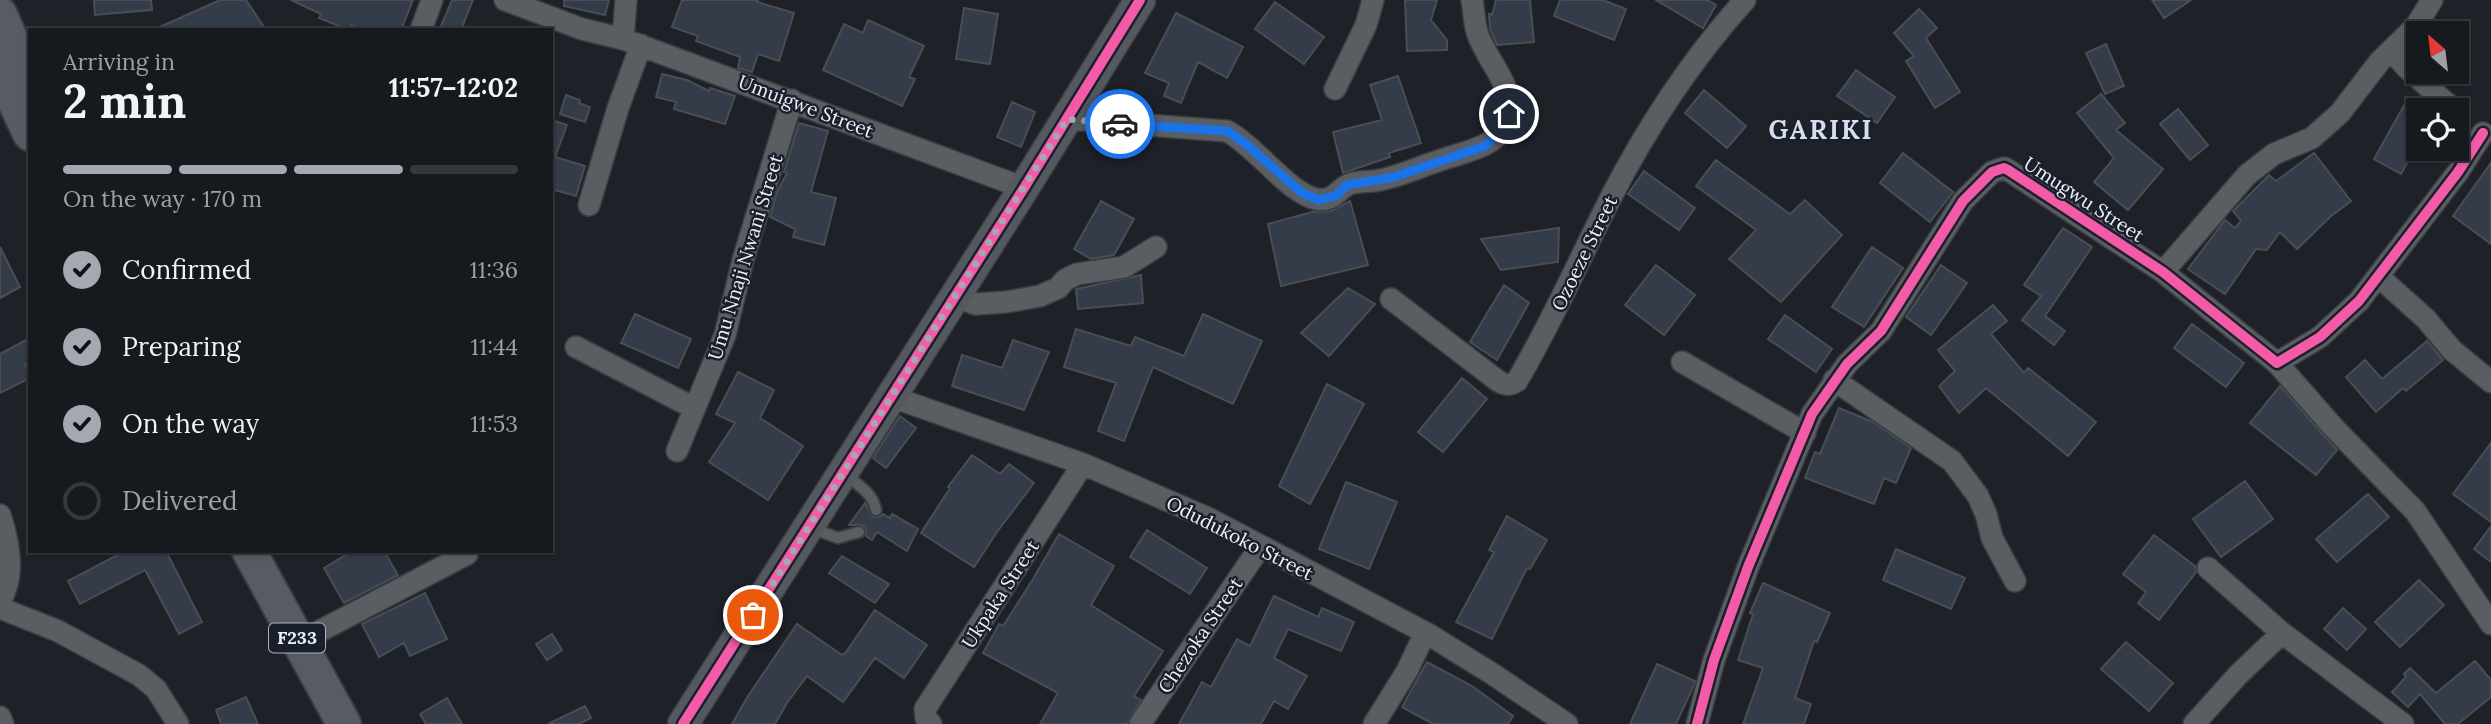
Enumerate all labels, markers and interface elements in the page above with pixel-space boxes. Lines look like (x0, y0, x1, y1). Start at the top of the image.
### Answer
north arrow (2406, 21, 2469, 84)
map controls (2406, 21, 2469, 161)
text: Arriving in (63, 47, 175, 76)
street label: Umuigwe Street (735, 69, 878, 143)
text: 11:57–12:02 (389, 71, 518, 104)
text: 2 min (63, 72, 186, 131)
pin (1479, 84, 1539, 144)
courier (1085, 89, 1155, 159)
icon: home (1490, 95, 1528, 133)
button: locate (2406, 98, 2469, 161)
icon: car (1101, 105, 1139, 143)
district label: GARIKI (1768, 113, 1874, 146)
street label: Umu Nnaji Nwani Street (702, 151, 788, 363)
street label: Umugwu Street (2019, 151, 2149, 247)
text: On the way · 170 m (63, 184, 262, 213)
street label: Ozoeze Street (1546, 191, 1622, 314)
icon: check (63, 251, 101, 289)
text: Confirmed (122, 253, 251, 286)
text: 11:36 (469, 255, 518, 284)
icon: check (63, 328, 101, 366)
text: Preparing (122, 330, 241, 363)
text: 11:44 (471, 332, 518, 361)
icon: check (63, 405, 101, 443)
text: On the way (122, 407, 259, 440)
text: 11:53 (470, 409, 518, 438)
text: Delivered (122, 484, 238, 517)
street label: Odudukoko Street (1163, 491, 1318, 586)
street label: Ukpaka Street (956, 535, 1044, 653)
street label: Chezoka Street (1152, 572, 1248, 697)
pin (723, 585, 783, 645)
icon: bag (734, 596, 772, 634)
road number: F233 (269, 624, 325, 652)

